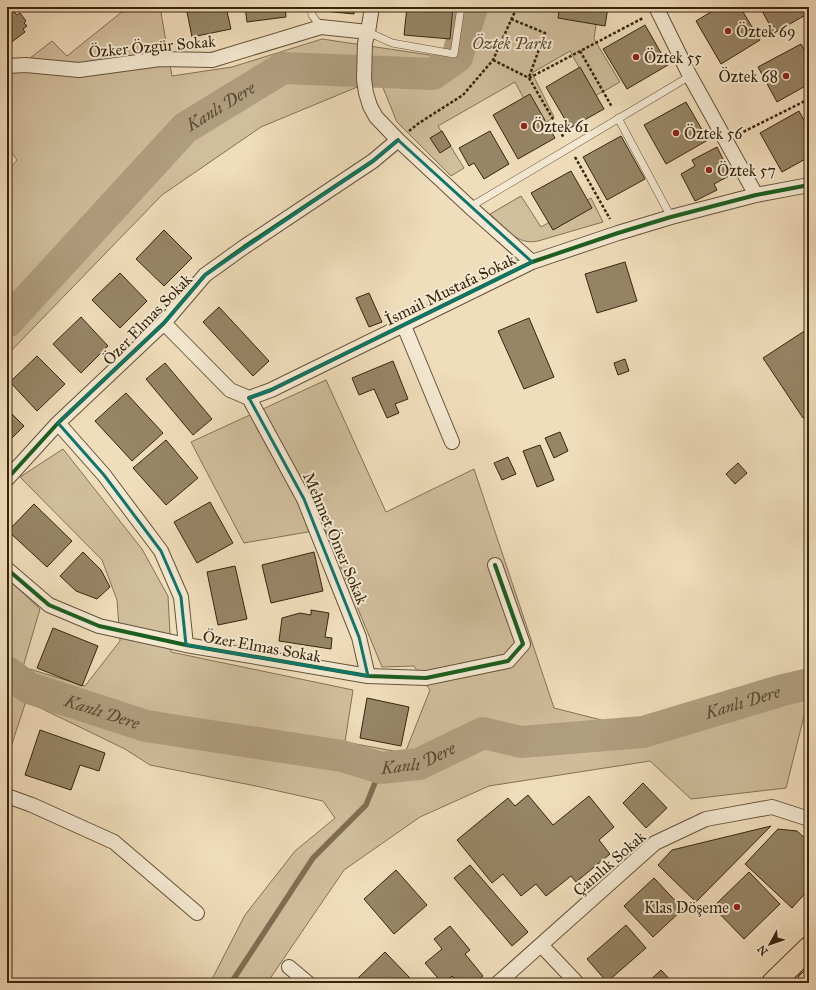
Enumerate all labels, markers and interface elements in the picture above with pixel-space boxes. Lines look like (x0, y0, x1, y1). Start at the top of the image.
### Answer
place label: Öztek 69 (736, 21, 796, 41)
marker: Öztek 69 (723, 26, 733, 36)
street label: Özker Özgür Sokak (88, 30, 217, 62)
park label: Öztek Parkı (472, 33, 552, 53)
place label: Öztek 55 (644, 47, 702, 67)
marker: Öztek 55 (631, 52, 641, 62)
place label: Öztek 68 (719, 66, 778, 86)
marker: Öztek 68 (781, 71, 791, 81)
water label: Kanlı Dere (182, 77, 260, 136)
place label: Öztek 61 (532, 116, 589, 136)
marker: Öztek 61 (519, 121, 529, 131)
place label: Öztek 56 (684, 123, 743, 143)
marker: Öztek 56 (671, 128, 681, 138)
place label: Öztek 57 (717, 160, 776, 180)
marker: Öztek 57 (704, 165, 714, 175)
street label: İsmail Mustafa Sokak (381, 248, 519, 329)
street label: Özer Elmas Sokak (98, 269, 196, 369)
street label: Mehmet Ömer Sokak (299, 469, 373, 608)
street label: Özer Elmas Sokak (201, 626, 323, 666)
water label: Kanlı Dere (702, 681, 783, 724)
water label: Kanlı Dere (61, 690, 142, 734)
water label: Kanlı Dere (379, 738, 460, 779)
street label: Çamlık Sokak (569, 826, 650, 900)
place label: Klas Döşeme (644, 898, 729, 917)
marker: Klas Döşeme (732, 902, 742, 912)
north arrow (750, 924, 790, 964)
text: N (754, 942, 771, 958)

